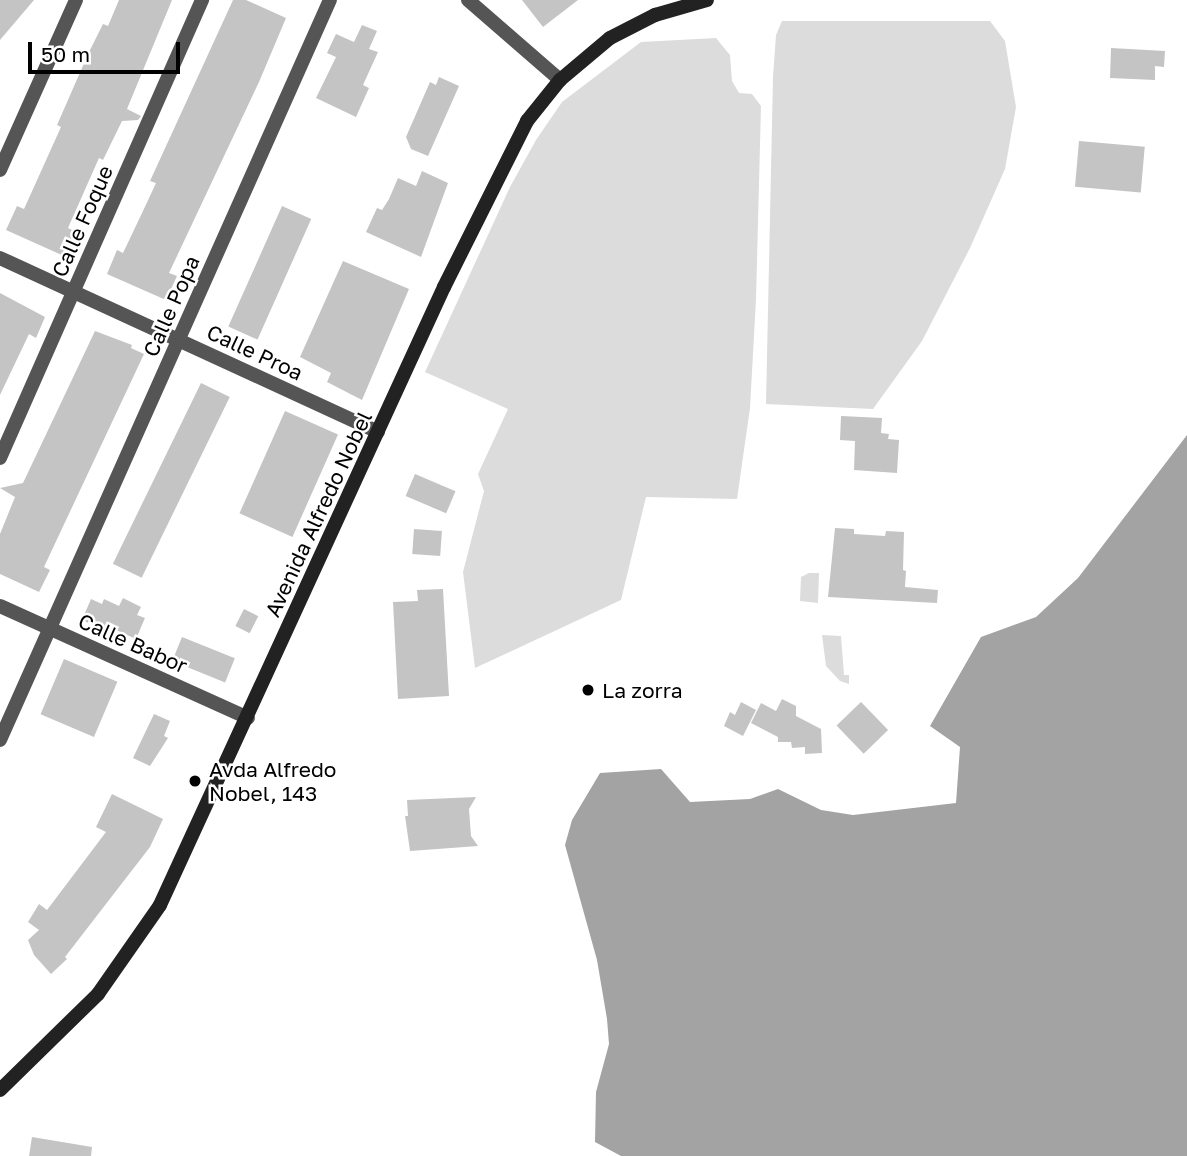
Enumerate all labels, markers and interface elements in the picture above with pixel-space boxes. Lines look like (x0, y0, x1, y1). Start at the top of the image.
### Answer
scale bar (32, 28, 184, 72)
text: 50 m (41, 41, 90, 67)
street label: Calle Foque (46, 161, 118, 281)
street label: Calle Popa (138, 252, 204, 360)
street label: Calle Proa (203, 319, 307, 385)
street label: Avenida Alfredo Nobel (259, 407, 377, 621)
street label: Calle Babor (75, 608, 191, 678)
place label: La zorra (602, 677, 683, 703)
marker: La zorra (580, 682, 596, 698)
place label: Avda Alfredo Nobel, 143 (209, 756, 336, 806)
marker: Avda Alfredo Nobel, 143 (187, 773, 203, 789)

